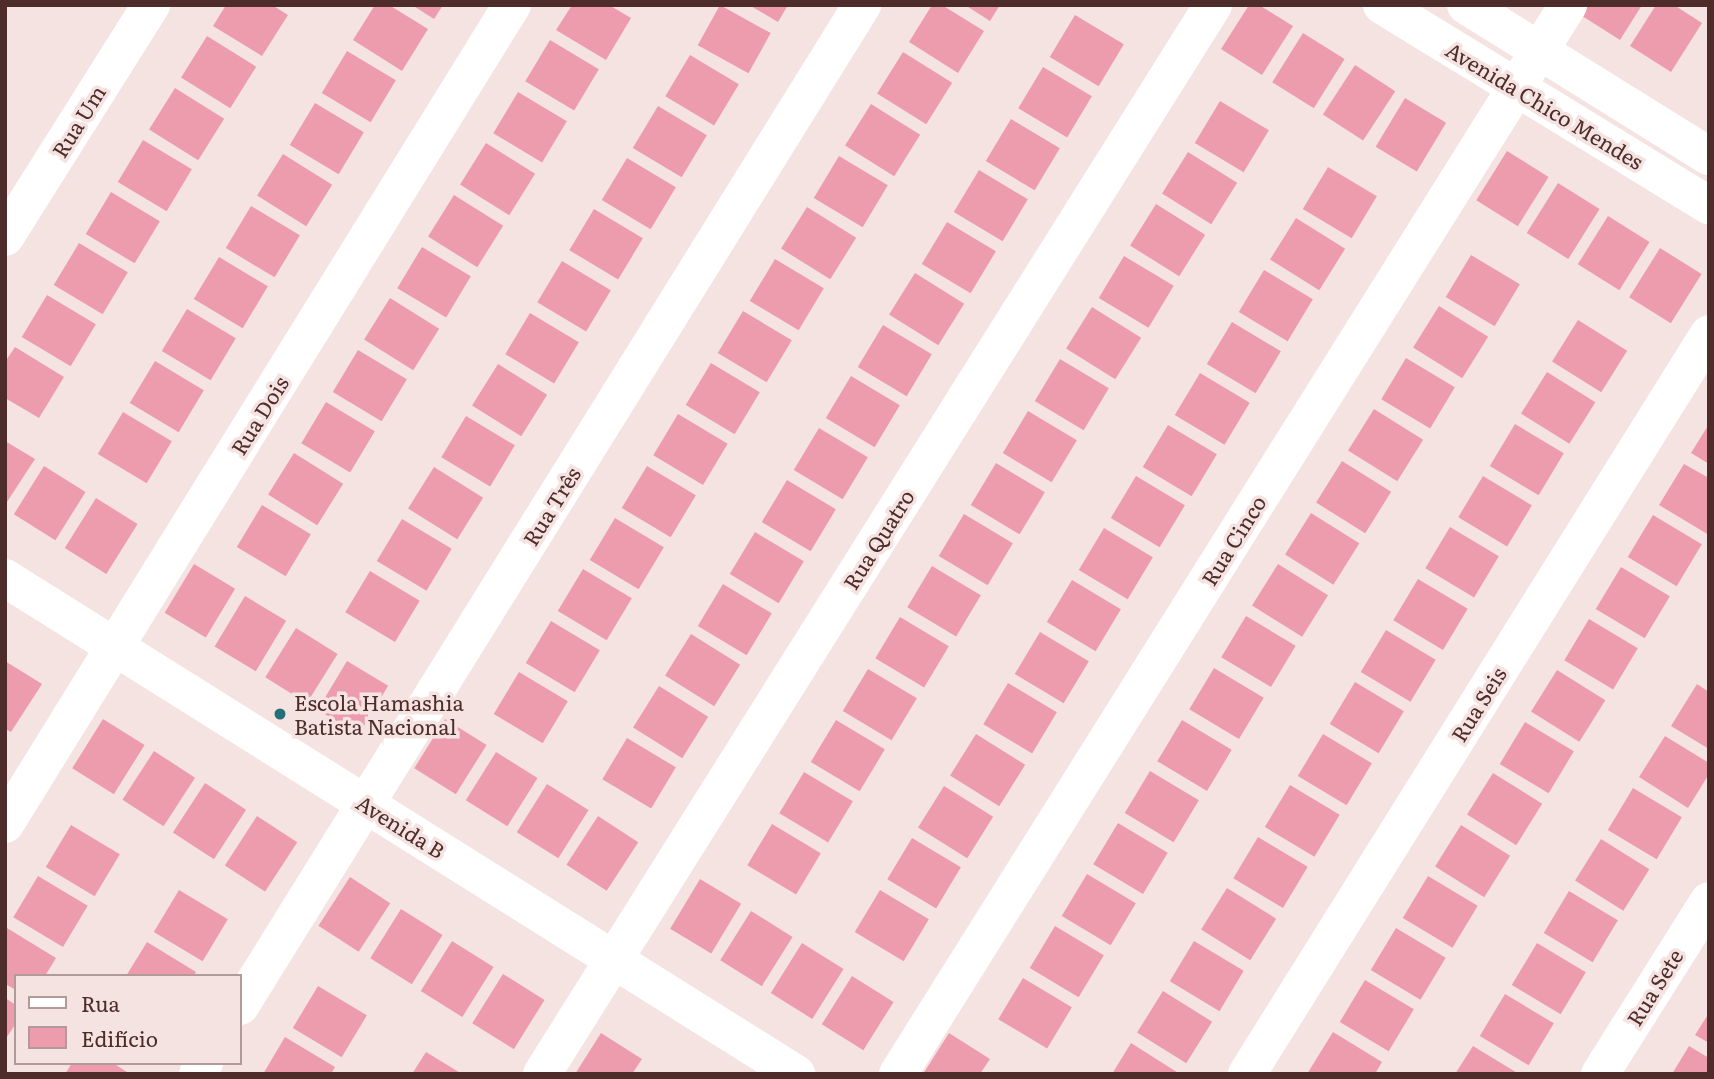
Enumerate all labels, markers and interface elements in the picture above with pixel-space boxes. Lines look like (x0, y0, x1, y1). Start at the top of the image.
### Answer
street label: Avenida Chico Mendes (1442, 36, 1648, 174)
street label: Rua Um (46, 80, 110, 162)
street label: Rua Dois (225, 371, 293, 459)
street label: Rua Três (517, 462, 585, 550)
street label: Rua Quatro (837, 484, 919, 594)
street label: Rua Cinco (1195, 490, 1271, 590)
street label: Rua Seis (1445, 662, 1511, 746)
place label: Escola Hamashia Batista Nacional (294, 689, 464, 739)
marker: Escola Hamashia Batista Nacional (272, 706, 288, 722)
street label: Avenida B (352, 789, 450, 863)
street label: Rua Sete (1621, 944, 1687, 1030)
legend (14, 974, 242, 1065)
text: Rua (81, 987, 120, 1018)
text: Edifício (81, 1022, 158, 1053)

